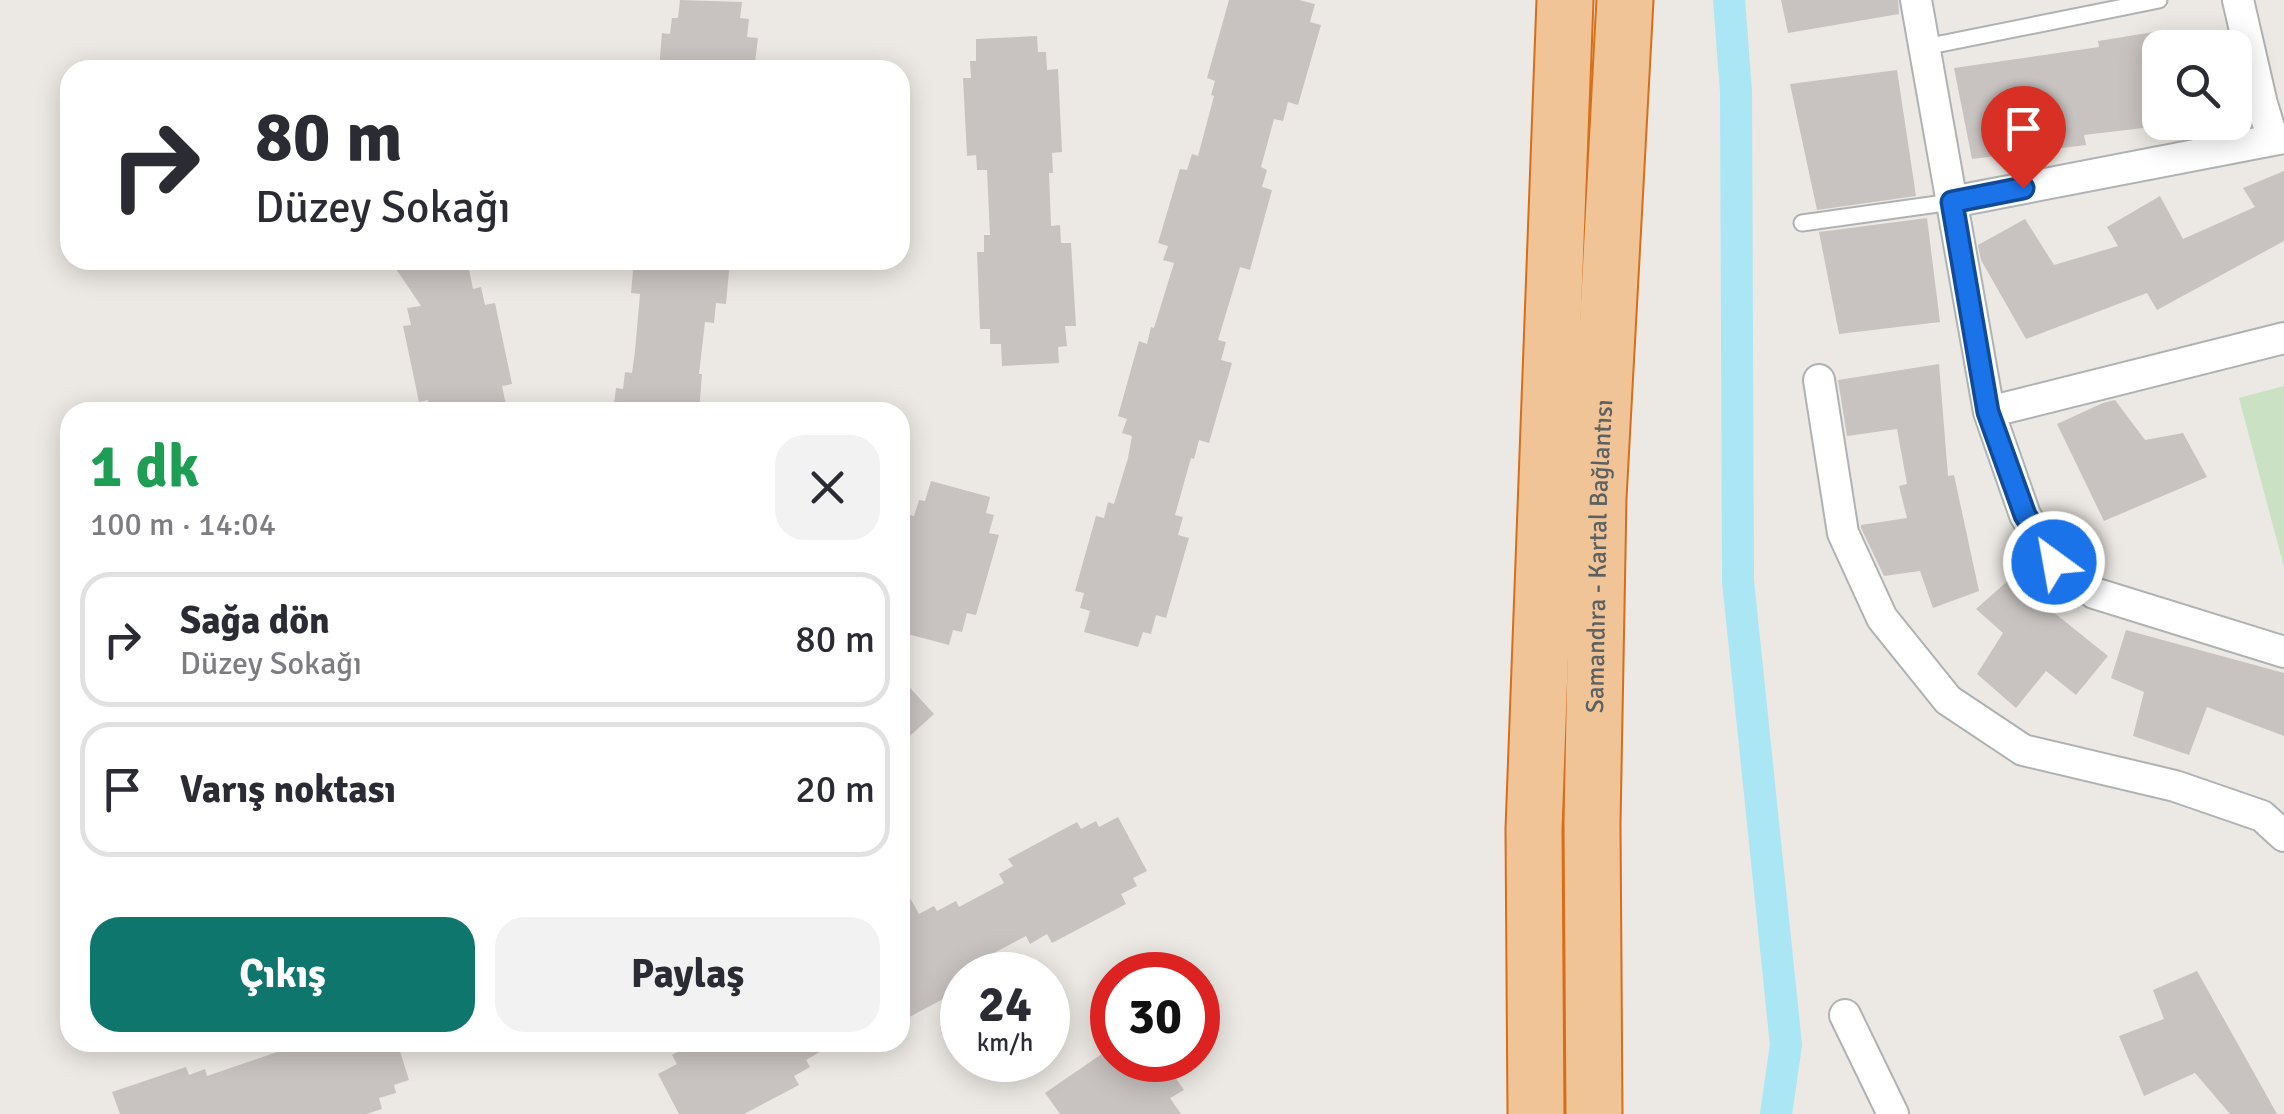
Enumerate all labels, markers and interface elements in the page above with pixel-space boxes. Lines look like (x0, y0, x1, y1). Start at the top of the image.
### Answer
map controls (2142, 30, 2252, 140)
button: search (2142, 30, 2252, 140)
pin (1981, 86, 2066, 189)
text: 80 m (255, 94, 403, 180)
icon: right (90, 100, 220, 230)
icon: arrive (1996, 101, 2051, 156)
text: Düzey Sokağı (255, 180, 511, 235)
street label: Samandıra - Kartal Bağlantısı (1579, 398, 1619, 713)
text: 1 dk (90, 430, 199, 504)
button: close (775, 435, 880, 540)
text: 100 m · 14:04 (90, 505, 276, 544)
position arrow (2002, 510, 2106, 614)
text: Sağa dön (180, 597, 330, 644)
icon: right (95, 612, 150, 667)
text: 80 m (795, 616, 875, 663)
text: Düzey Sokağı (180, 644, 362, 683)
icon: arrive (95, 762, 150, 817)
text: Varış noktası (180, 766, 396, 813)
text: 20 m (795, 766, 875, 813)
button: Çıkış (90, 917, 475, 1032)
button: Paylaş (495, 917, 880, 1032)
speed limit sign: 30 (1090, 952, 1220, 1082)
text: 24 (978, 974, 1032, 1036)
text: km/h (977, 1027, 1033, 1058)

